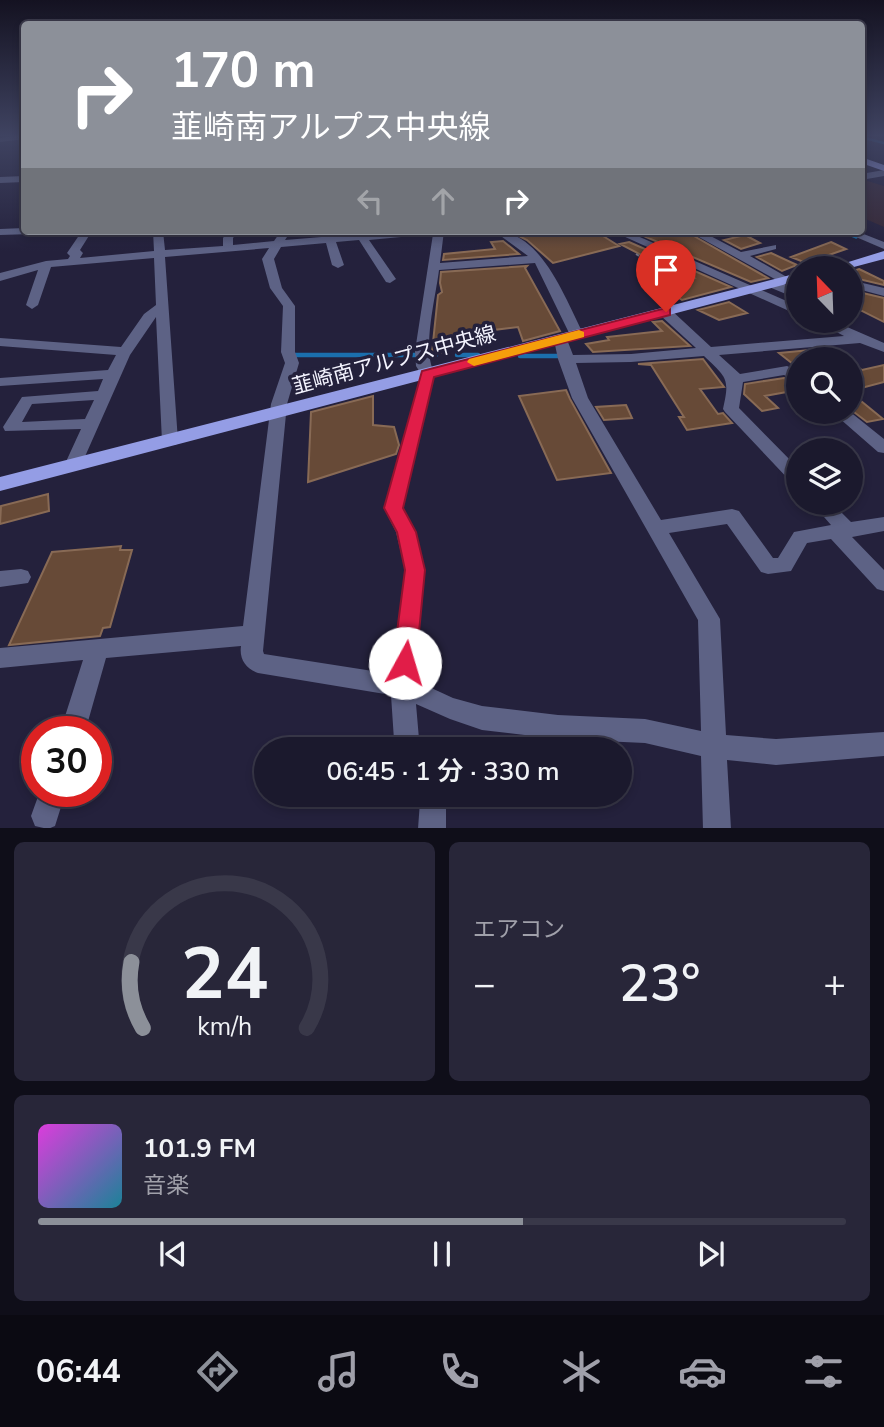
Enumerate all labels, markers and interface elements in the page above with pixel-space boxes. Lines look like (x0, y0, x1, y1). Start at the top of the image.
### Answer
text: 170 m (171, 37, 315, 104)
icon: right (56, 49, 147, 140)
text: 韮崎南アルプス中央線 (171, 106, 491, 149)
icon: left (351, 182, 389, 220)
icon: ahead (424, 182, 462, 220)
icon: right (497, 182, 535, 220)
pin (636, 240, 696, 312)
icon: arrive (647, 251, 685, 289)
north arrow (786, 256, 863, 332)
map controls (786, 256, 863, 515)
street label: 韮崎南アルプス中央線 (289, 319, 499, 401)
button: search (786, 347, 863, 424)
button: layers (786, 438, 863, 515)
position arrow (368, 626, 442, 700)
speed limit sign: 30 (21, 716, 112, 807)
text: 06:45 · 1 分 · 330 m (327, 754, 559, 789)
text: エアコン (473, 914, 565, 945)
text: 24 (181, 924, 268, 1024)
text: 23° (619, 948, 700, 1019)
text: − (473, 959, 496, 1010)
text: + (823, 959, 846, 1010)
text: km/h (197, 1009, 252, 1043)
text: 101.9 FM (143, 1131, 256, 1166)
text: 音楽 (143, 1170, 189, 1201)
icon: previous (154, 1235, 192, 1273)
icon: pause (423, 1235, 461, 1273)
icon: next (692, 1235, 730, 1273)
icon: directions (193, 1347, 242, 1396)
icon: music (314, 1347, 363, 1396)
icon: phone (435, 1347, 484, 1396)
icon: climate (557, 1347, 606, 1396)
icon: car (678, 1347, 727, 1396)
icon: filters (799, 1347, 848, 1396)
text: 06:44 (36, 1350, 121, 1393)

